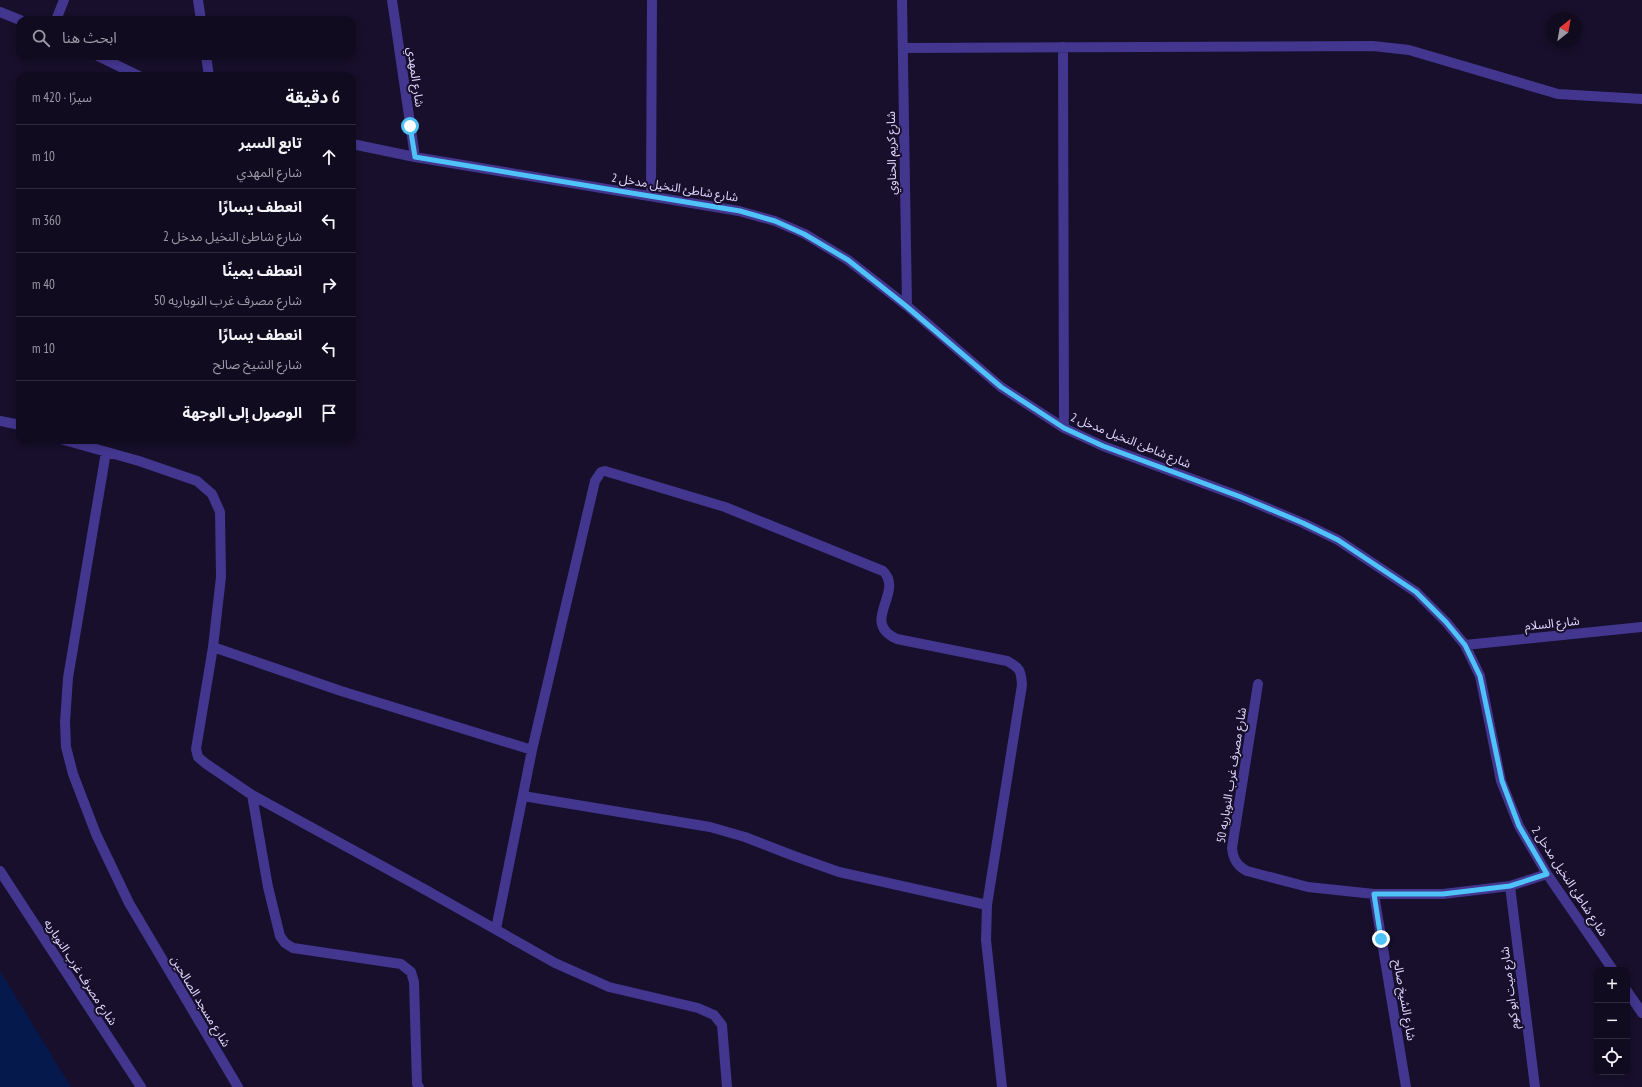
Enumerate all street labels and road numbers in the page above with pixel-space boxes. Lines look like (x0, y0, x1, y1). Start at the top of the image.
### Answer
street label: شارع المهدي (402, 46, 428, 108)
street label: شارع كريم الحناوي (883, 111, 902, 195)
street label: شارع شاطئ النخيل مدخل 2 (610, 170, 740, 206)
street label: شارع شاطئ النخيل مدخل 2 (1068, 409, 1193, 473)
street label: شارع السلام (1524, 613, 1580, 635)
street label: شارع مصرف غرب النوباريه 50 (1213, 706, 1251, 844)
street label: شارع شاطئ النخيل مدخل 2 (1527, 823, 1611, 940)
street label: شارع مصرف غرب النوباريه (39, 916, 121, 1029)
street label: شارع ميت ابو كوم (1496, 946, 1523, 1030)
street label: شارع مسجد الصالحين (166, 953, 234, 1050)
street label: شارع الشيخ صالح (1389, 958, 1420, 1042)

